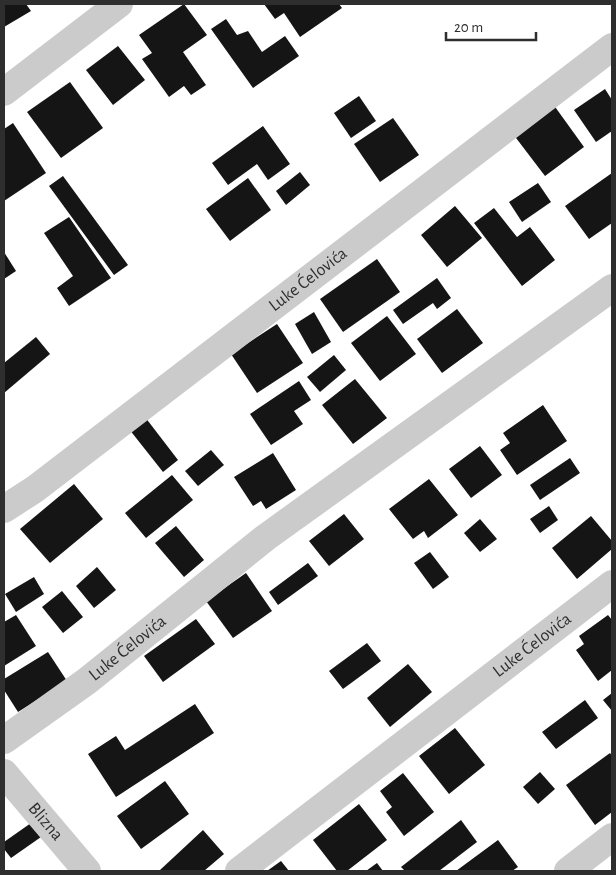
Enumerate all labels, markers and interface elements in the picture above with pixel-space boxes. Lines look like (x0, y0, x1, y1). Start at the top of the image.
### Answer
scale bar (446, 10, 536, 42)
text: 20 m (454, 20, 483, 35)
street label: Luke Ćelovića (266, 244, 351, 315)
street label: Luke Ćelovića (490, 610, 575, 681)
street label: Luke Ćelovića (86, 612, 170, 685)
street label: Blizna (24, 799, 66, 844)

